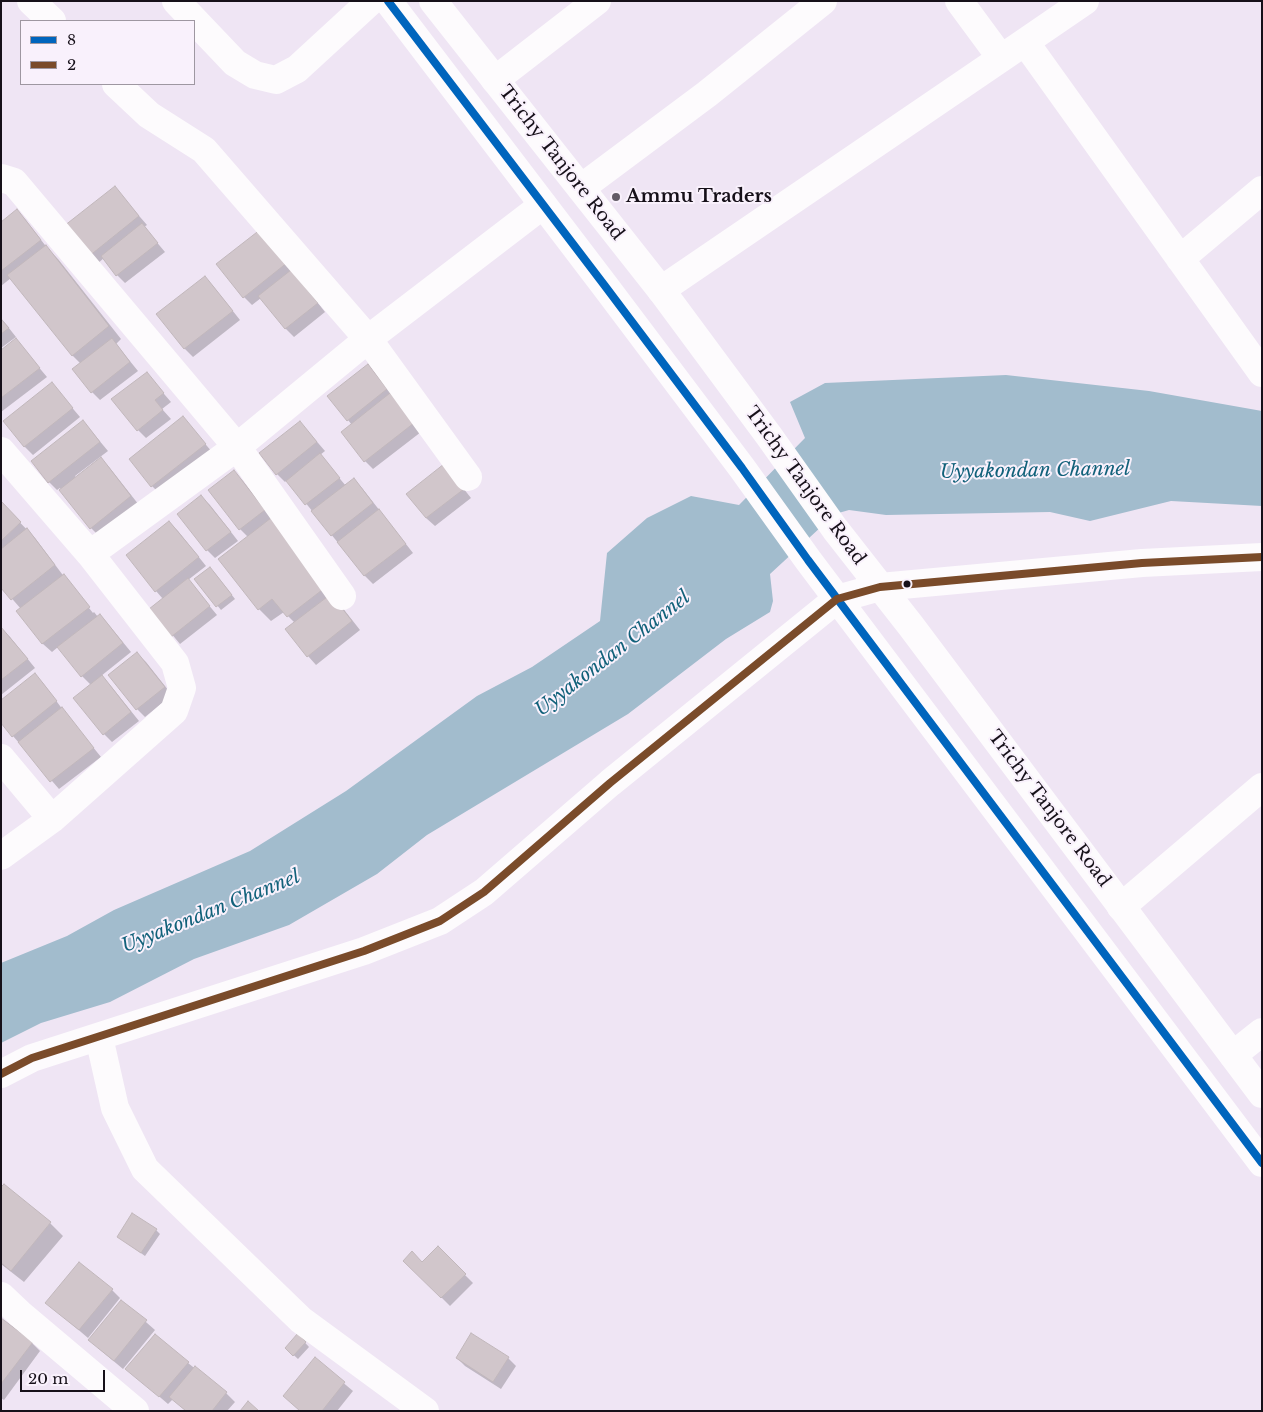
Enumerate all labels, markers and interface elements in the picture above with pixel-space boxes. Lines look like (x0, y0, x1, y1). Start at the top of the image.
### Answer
legend (20, 20, 195, 85)
text: 8 (67, 30, 76, 49)
text: 2 (67, 55, 76, 74)
street label: Trichy Tanjore Road (494, 81, 628, 245)
place label: Ammu Traders (626, 186, 772, 208)
marker: Ammu Traders (610, 191, 622, 203)
street label: Trichy Tanjore Road (740, 403, 870, 569)
water label: Uyyakondan Channel (940, 458, 1130, 484)
unlabelled marker (902, 579, 912, 589)
water label: Uyyakondan Channel (531, 586, 695, 722)
street label: Trichy Tanjore Road (983, 727, 1115, 891)
water label: Uyyakondan Channel (119, 866, 303, 958)
scale bar (22, 1360, 108, 1392)
text: 20 m (28, 1369, 68, 1388)

